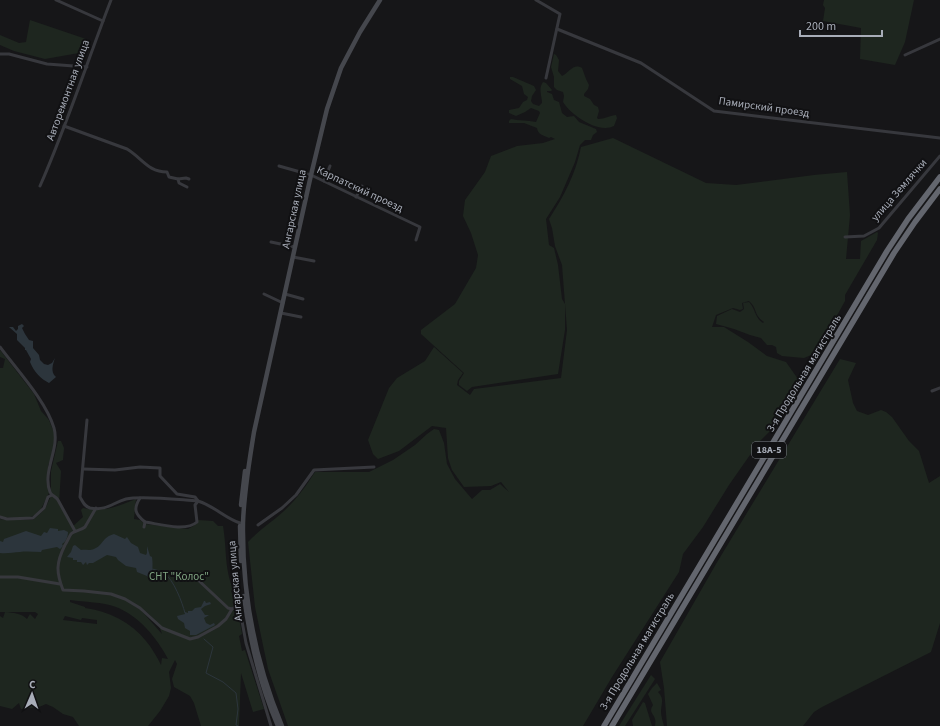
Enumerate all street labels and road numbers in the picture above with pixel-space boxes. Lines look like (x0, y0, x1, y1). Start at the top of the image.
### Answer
street label: Авторемонтная улица (43, 37, 93, 143)
street label: Памирский проезд (718, 93, 810, 121)
street label: улица Землячки (868, 156, 930, 224)
street label: Карпатский проезд (314, 162, 406, 216)
street label: Ангарская улица (278, 168, 310, 250)
street label: 3-я Продольная магистраль (763, 312, 845, 434)
road number: 18А-5 (752, 442, 786, 458)
street label: Ангарская улица (224, 540, 246, 622)
street label: 3-я Продольная магистраль (596, 590, 678, 712)

